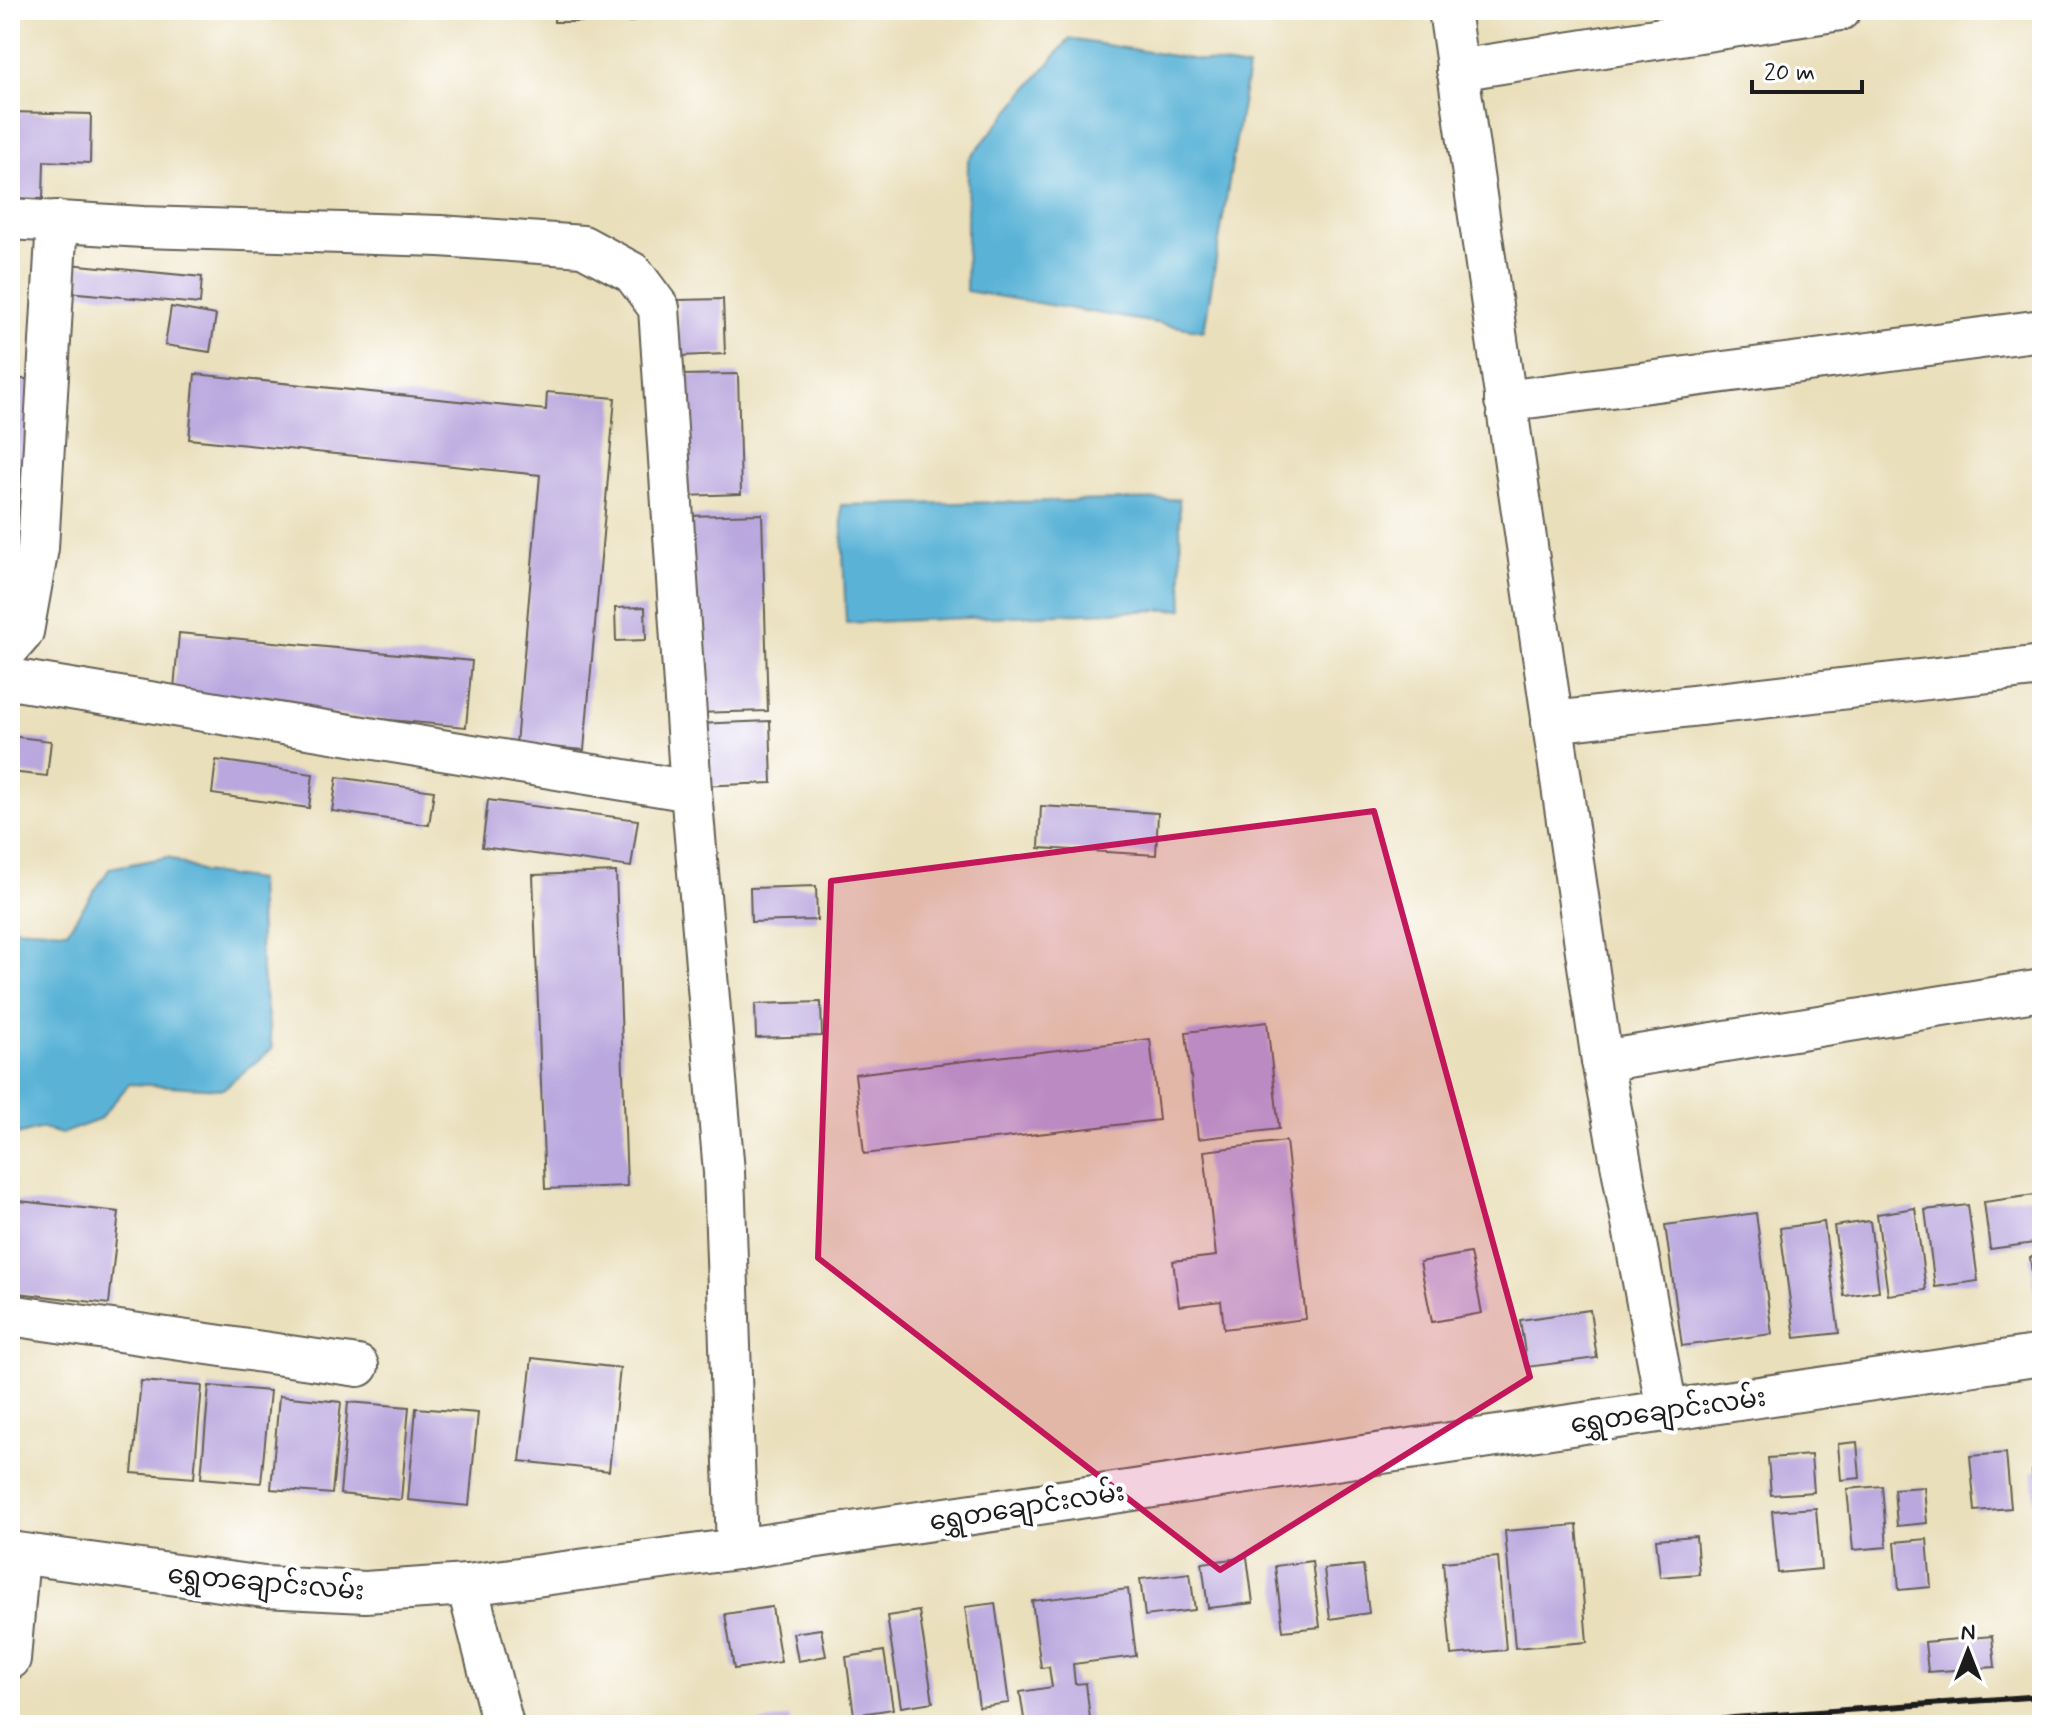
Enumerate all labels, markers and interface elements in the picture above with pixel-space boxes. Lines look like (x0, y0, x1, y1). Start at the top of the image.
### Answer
scale bar (1752, 44, 1862, 94)
text: 20 m (1764, 58, 1815, 89)
street label: ရွှေတချောင်းလမ်း (1568, 1379, 1769, 1445)
street label: ရွှေတချောင်းလမ်း (927, 1474, 1128, 1542)
street label: ရွှေတချောင်းလမ်း (166, 1556, 366, 1612)
north arrow (1928, 1611, 2008, 1691)
text: N (1961, 1619, 1975, 1647)

